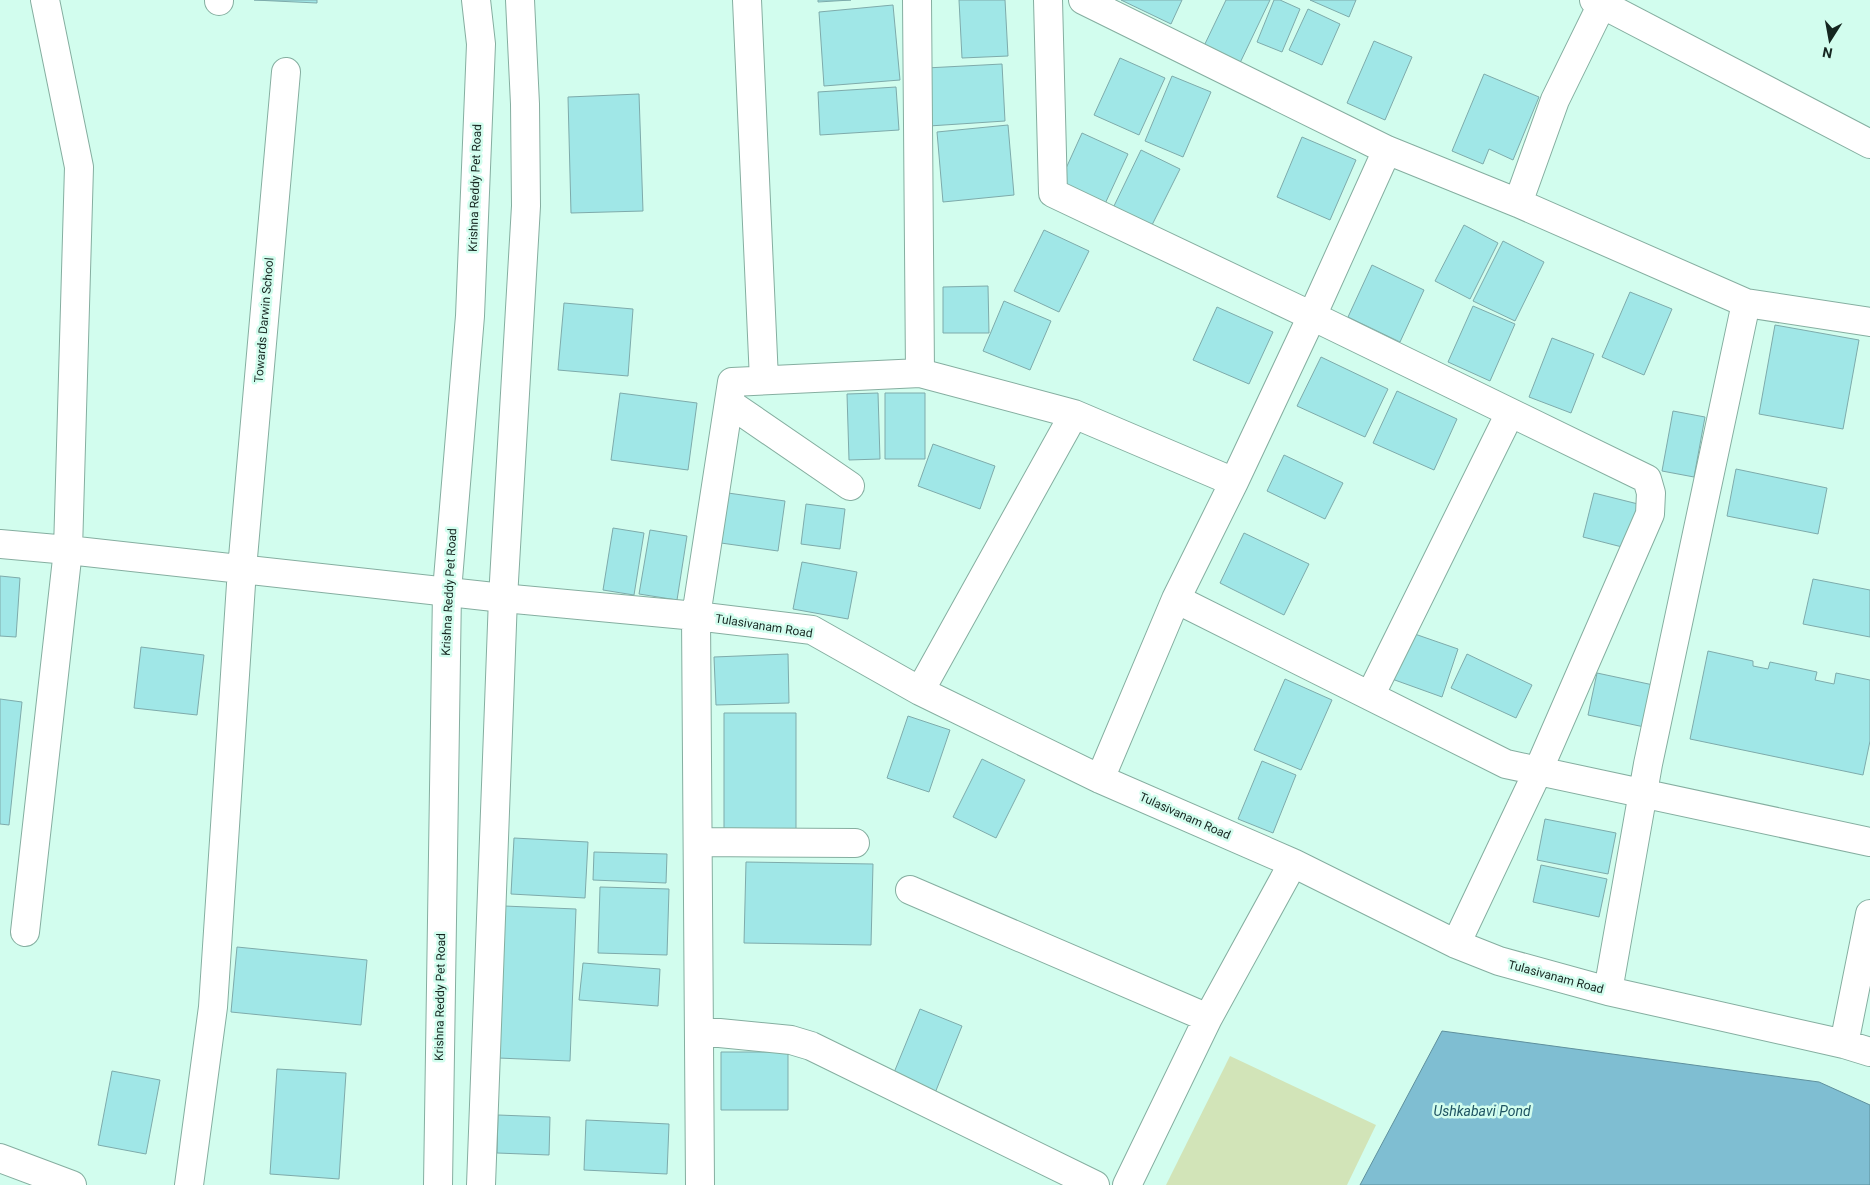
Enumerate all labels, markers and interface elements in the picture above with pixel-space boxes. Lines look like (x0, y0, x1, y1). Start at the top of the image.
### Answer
north arrow (1805, 15, 1855, 65)
text: N (1821, 44, 1834, 62)
street label: Krishna Reddy Pet Road (466, 124, 484, 252)
street label: Towards Darwin School (252, 257, 276, 383)
street label: Krishna Reddy Pet Road (439, 528, 459, 656)
street label: Tulasivanam Road (714, 611, 814, 641)
street label: Tulasivanam Road (1137, 790, 1233, 842)
street label: Krishna Reddy Pet Road (432, 933, 448, 1061)
street label: Tulasivanam Road (1507, 958, 1605, 996)
water label: Ushkabavi Pond (1433, 1103, 1531, 1119)

